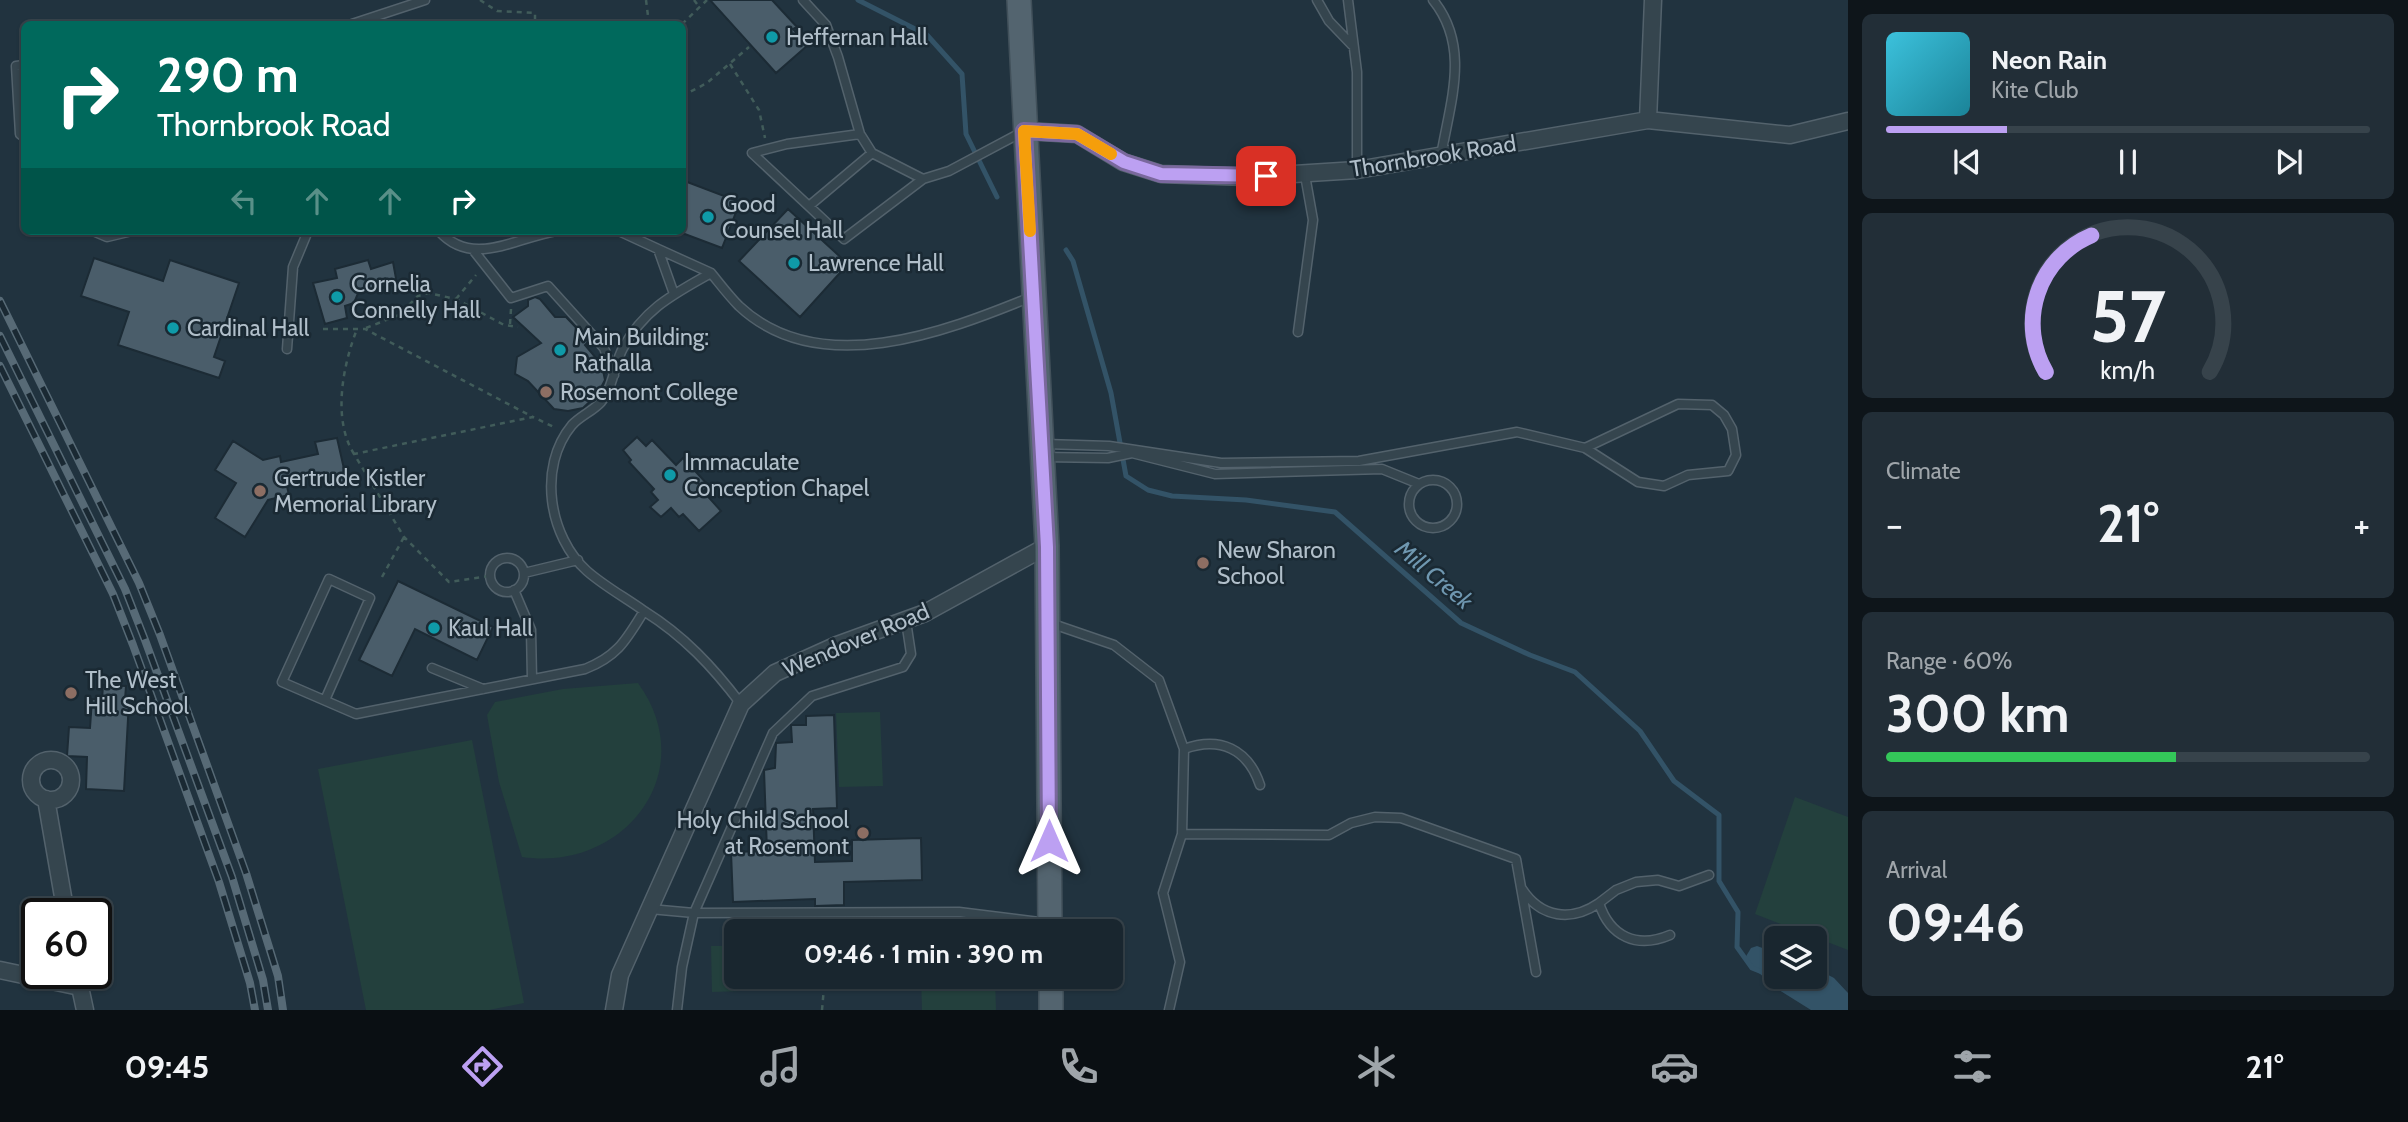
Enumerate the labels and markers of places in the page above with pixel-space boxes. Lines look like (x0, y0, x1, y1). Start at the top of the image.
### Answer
place label: Heffernan Hall (786, 23, 928, 51)
marker: Heffernan Hall (764, 29, 780, 45)
pin (1236, 146, 1296, 206)
place label: Good Counsel Hall (722, 190, 844, 244)
marker: Good Counsel Hall (700, 209, 716, 225)
place label: Lawrence Hall (808, 249, 944, 277)
marker: Lawrence Hall (786, 255, 802, 271)
place label: Cornelia Connelly Hall (351, 270, 481, 324)
marker: Cornelia Connelly Hall (329, 289, 345, 305)
place label: Cardinal Hall (187, 314, 310, 342)
marker: Cardinal Hall (165, 320, 181, 336)
place label: Main Building: Rathalla (574, 323, 709, 377)
marker: Main Building: Rathalla (552, 342, 568, 358)
place label: Rosemont College (560, 378, 738, 406)
marker: Rosemont College (538, 384, 554, 400)
place label: Immaculate Conception Chapel (684, 448, 870, 502)
place label: Gertrude Kistler Memorial Library (274, 464, 437, 518)
marker: Immaculate Conception Chapel (662, 467, 678, 483)
marker: Gertrude Kistler Memorial Library (252, 483, 268, 499)
place label: New Sharon School (1217, 536, 1336, 590)
marker: New Sharon School (1195, 555, 1211, 571)
place label: Kaul Hall (448, 614, 533, 642)
marker: Kaul Hall (426, 620, 442, 636)
place label: The West Hill School (85, 666, 190, 720)
marker: The West Hill School (63, 685, 79, 701)
place label: Holy Child School at Rosemont (677, 806, 850, 860)
marker: Holy Child School at Rosemont (855, 825, 871, 841)

